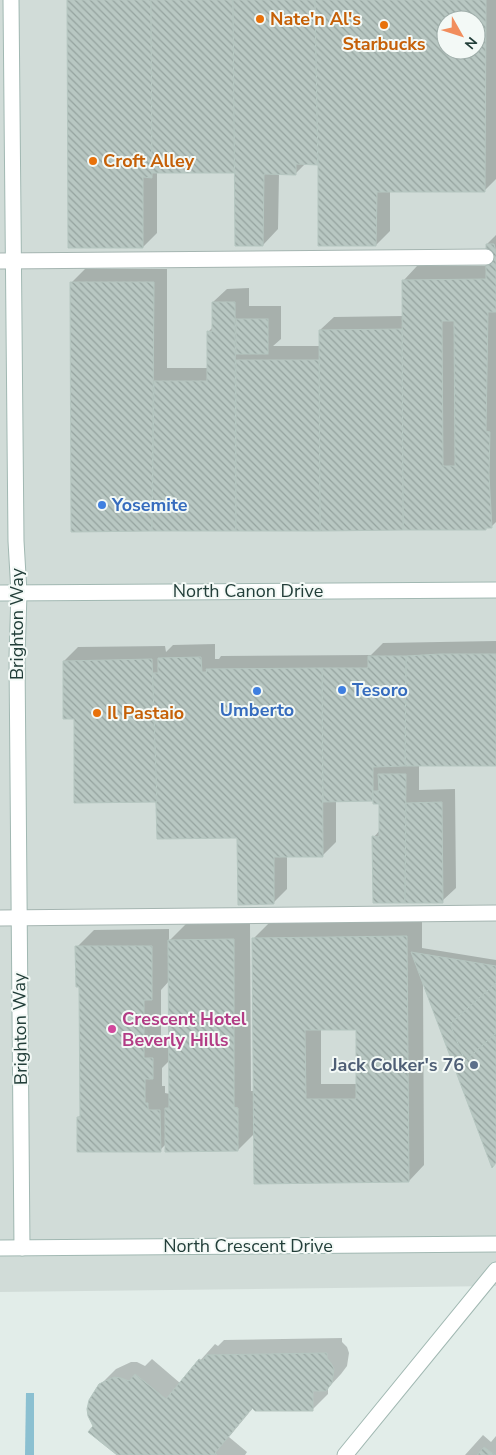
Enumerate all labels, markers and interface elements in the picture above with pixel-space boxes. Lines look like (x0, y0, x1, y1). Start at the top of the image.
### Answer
place label: Nate'n Al's (270, 7, 361, 31)
north arrow (436, 10, 486, 60)
marker: Nate'n Al's (254, 13, 266, 25)
marker: Starbucks (378, 19, 390, 31)
place label: Starbucks (342, 32, 426, 56)
text: N (460, 33, 481, 53)
place label: Croft Alley (103, 149, 195, 173)
marker: Croft Alley (87, 155, 99, 167)
place label: Yosemite (111, 493, 188, 517)
marker: Yosemite (96, 499, 108, 511)
street label: Brighton Way (5, 567, 29, 680)
street label: North Canon Drive (173, 579, 323, 603)
place label: Tesoro (352, 678, 408, 702)
marker: Tesoro (336, 684, 348, 696)
marker: Umberto (251, 685, 263, 697)
place label: Umberto (220, 698, 294, 722)
place label: Il Pastaio (107, 701, 184, 725)
marker: Il Pastaio (91, 707, 103, 719)
street label: Brighton Way (7, 972, 33, 1085)
place label: Crescent Hotel Beverly Hills (122, 1007, 247, 1052)
marker: Crescent Hotel Beverly Hills (106, 1023, 118, 1035)
place label: Jack Colker's 76 (330, 1053, 464, 1077)
marker: Jack Colker's 76 (468, 1059, 480, 1071)
street label: North Crescent Drive (163, 1234, 333, 1258)

